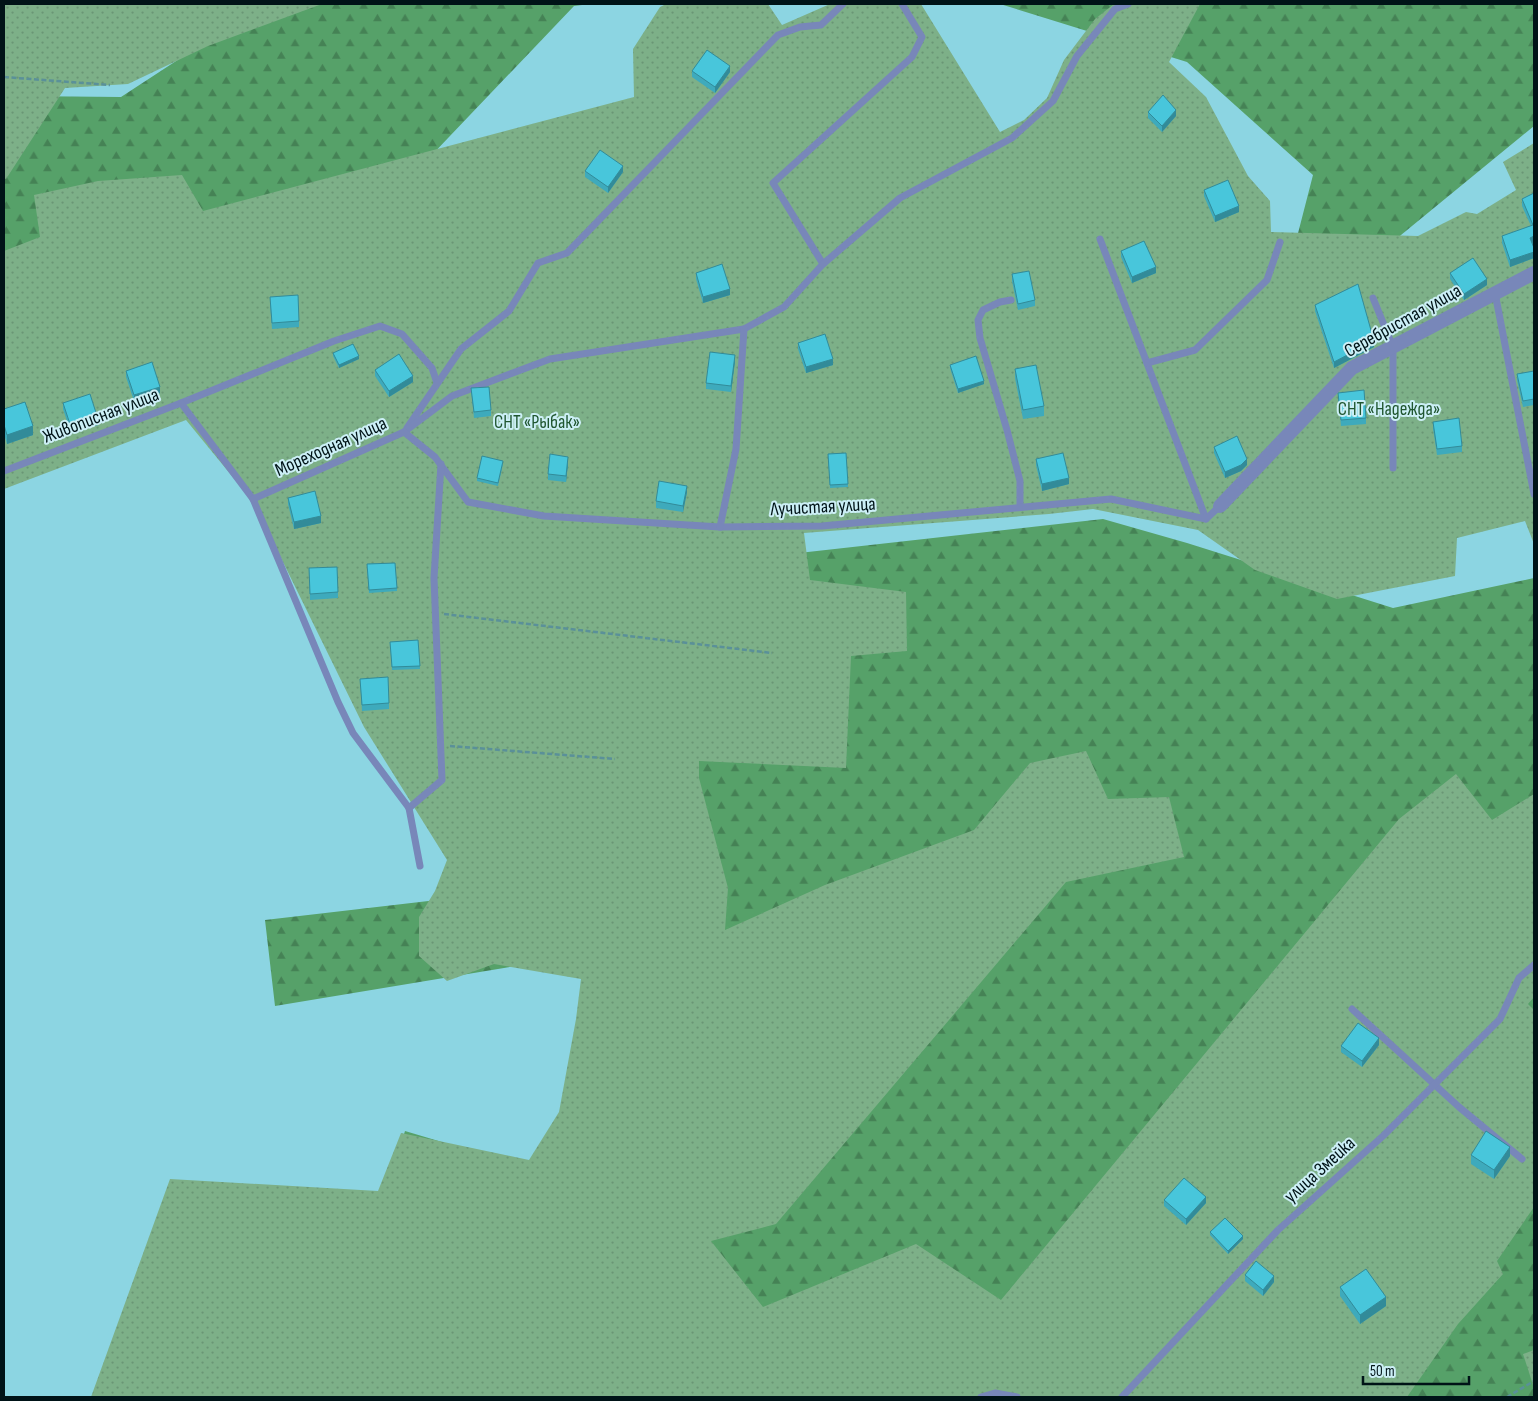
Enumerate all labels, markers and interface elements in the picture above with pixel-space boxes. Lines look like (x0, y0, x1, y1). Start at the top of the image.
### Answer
street label: Серебристая улица (1340, 279, 1466, 363)
street label: Живописная улица (40, 383, 162, 449)
park label: СНТ «Надежда» (1338, 398, 1440, 421)
park label: СНТ «Рыбак» (494, 411, 580, 434)
street label: Мореходная улица (272, 412, 390, 482)
street label: Лучистая улица (769, 493, 876, 521)
street label: улица Змейка (1280, 1132, 1360, 1208)
scale bar (1363, 1354, 1469, 1386)
text: 50 m (1370, 1362, 1395, 1381)

